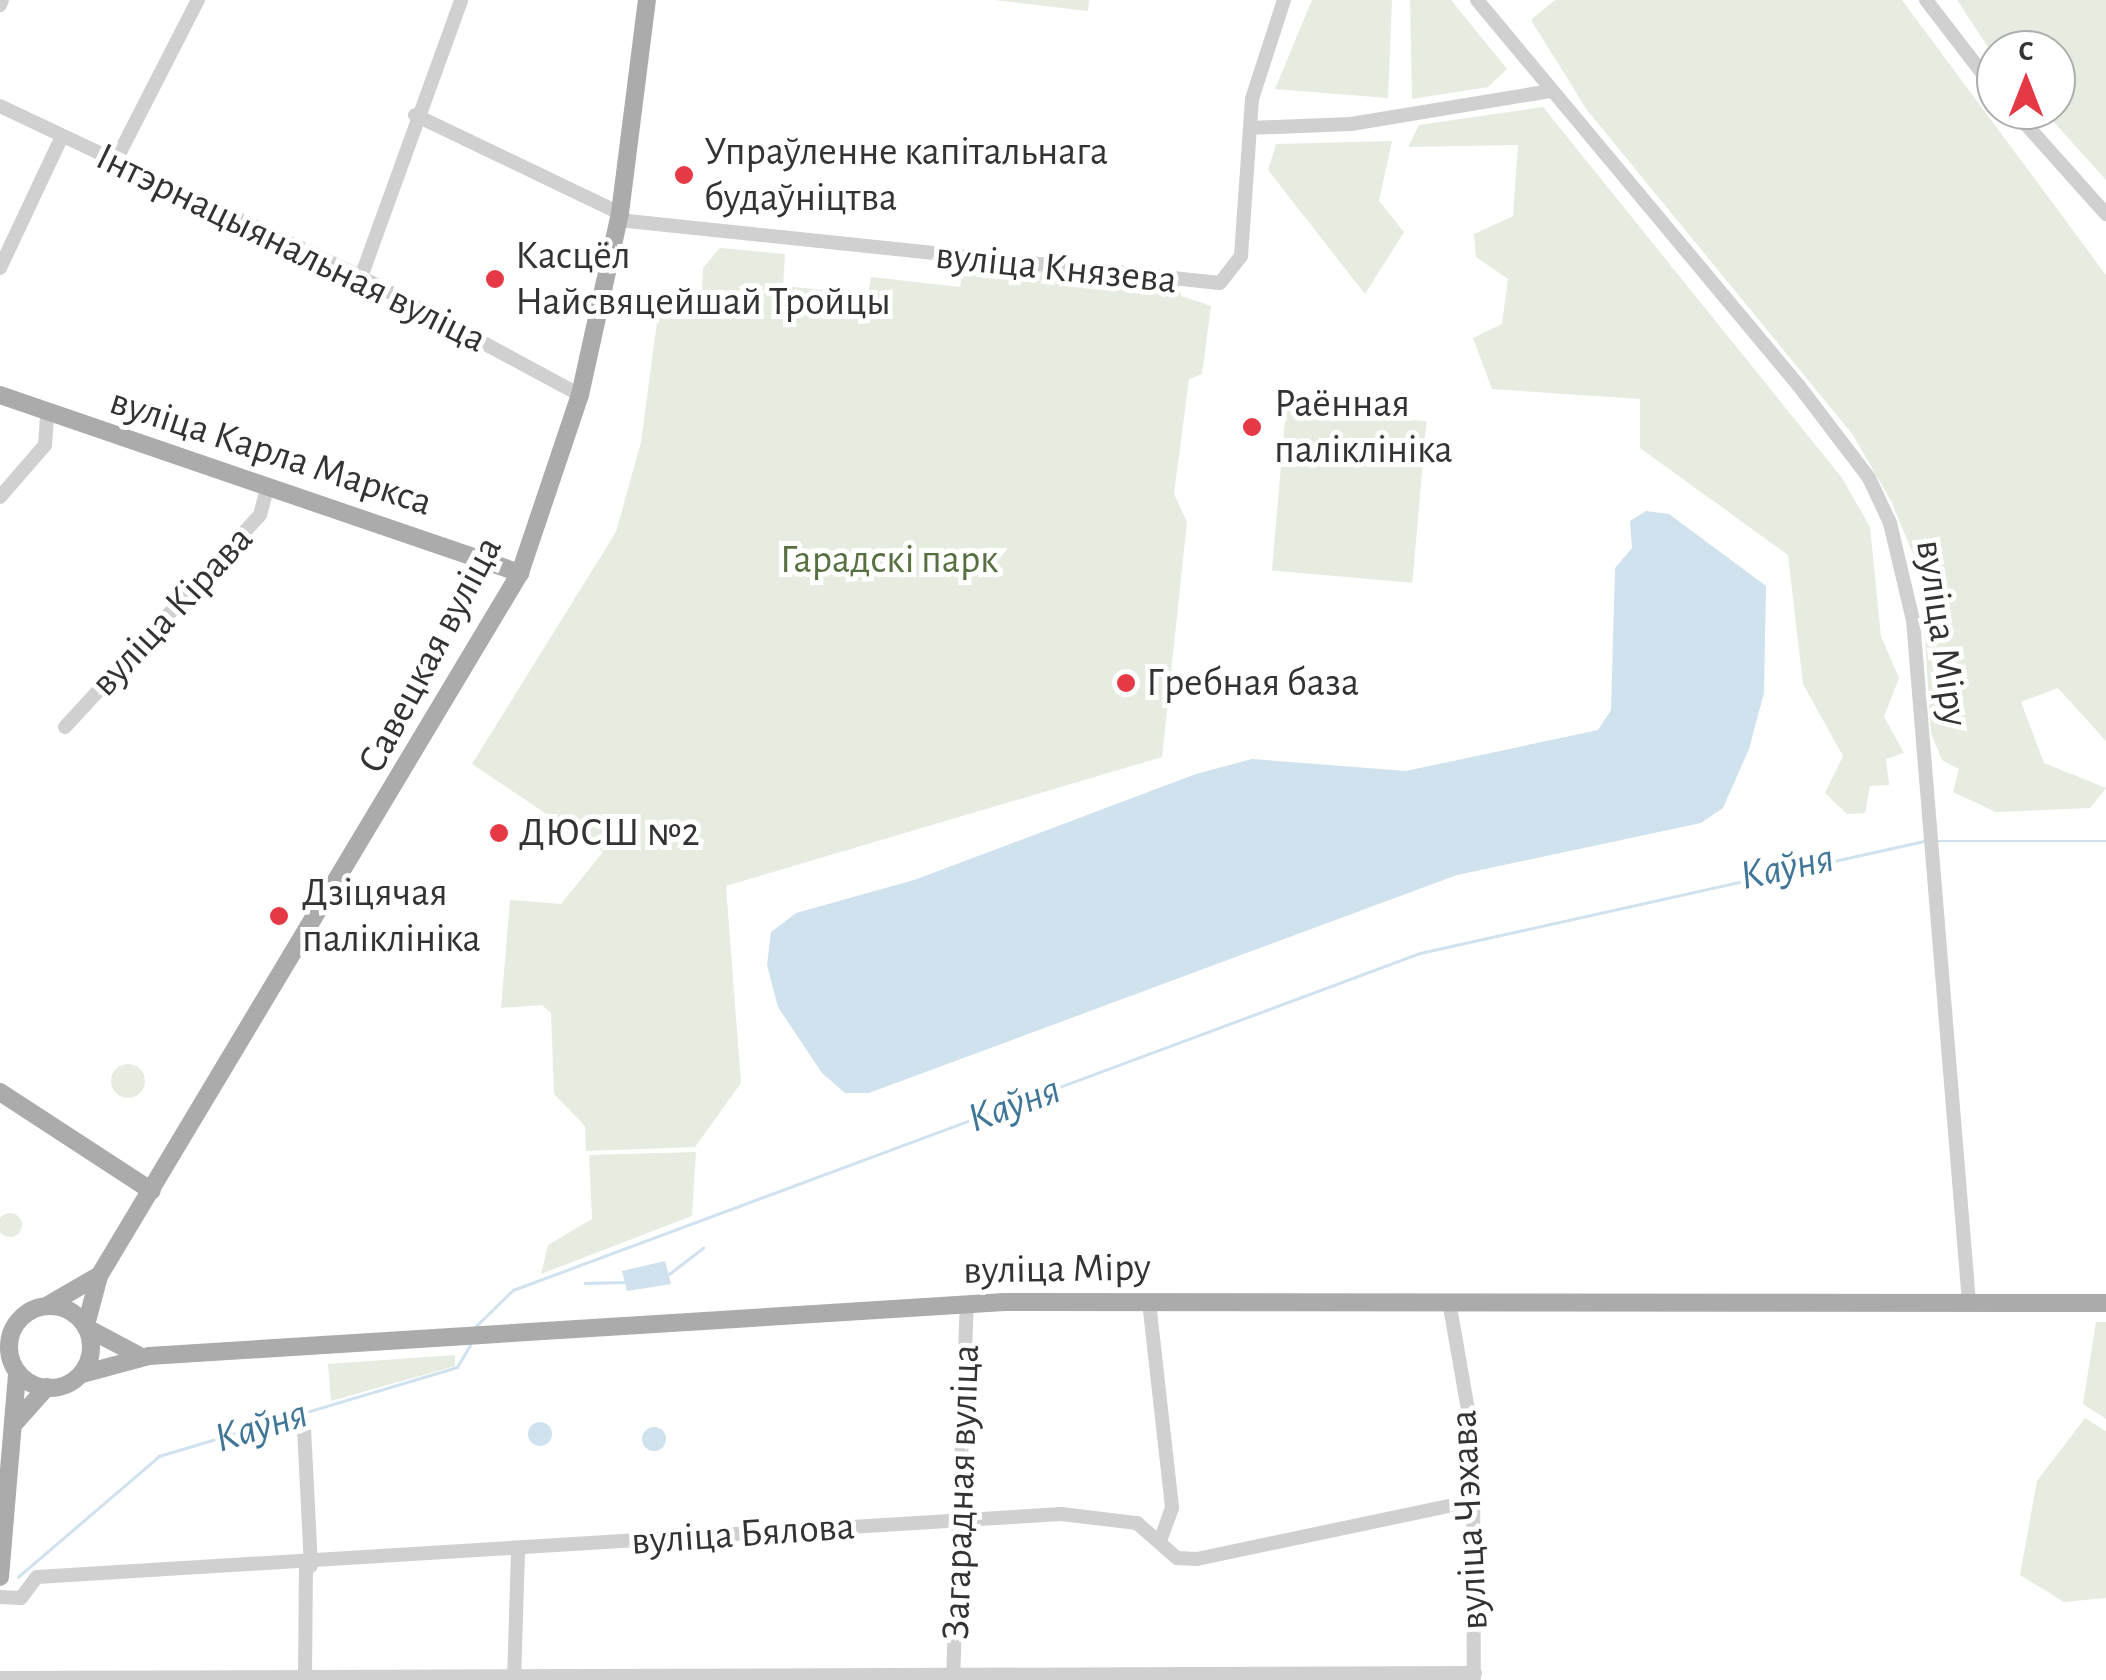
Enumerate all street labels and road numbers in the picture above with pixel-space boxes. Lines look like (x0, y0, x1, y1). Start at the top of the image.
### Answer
street label: Інтэрнацыянальная вуліца (88, 133, 494, 363)
street label: вуліца Князева (933, 231, 1179, 305)
street label: вуліца Карла Маркса (104, 377, 438, 527)
street label: вуліца Кірава (81, 515, 263, 707)
street label: Савецкая вуліца (347, 528, 513, 782)
street label: вуліца Міру (1905, 537, 1979, 729)
street label: вуліца Міру (963, 1243, 1151, 1295)
street label: Загарадная вуліца (932, 1343, 990, 1641)
street label: вуліца Чэхава (1439, 1409, 1499, 1631)
street label: вуліца Бялова (630, 1502, 856, 1566)

